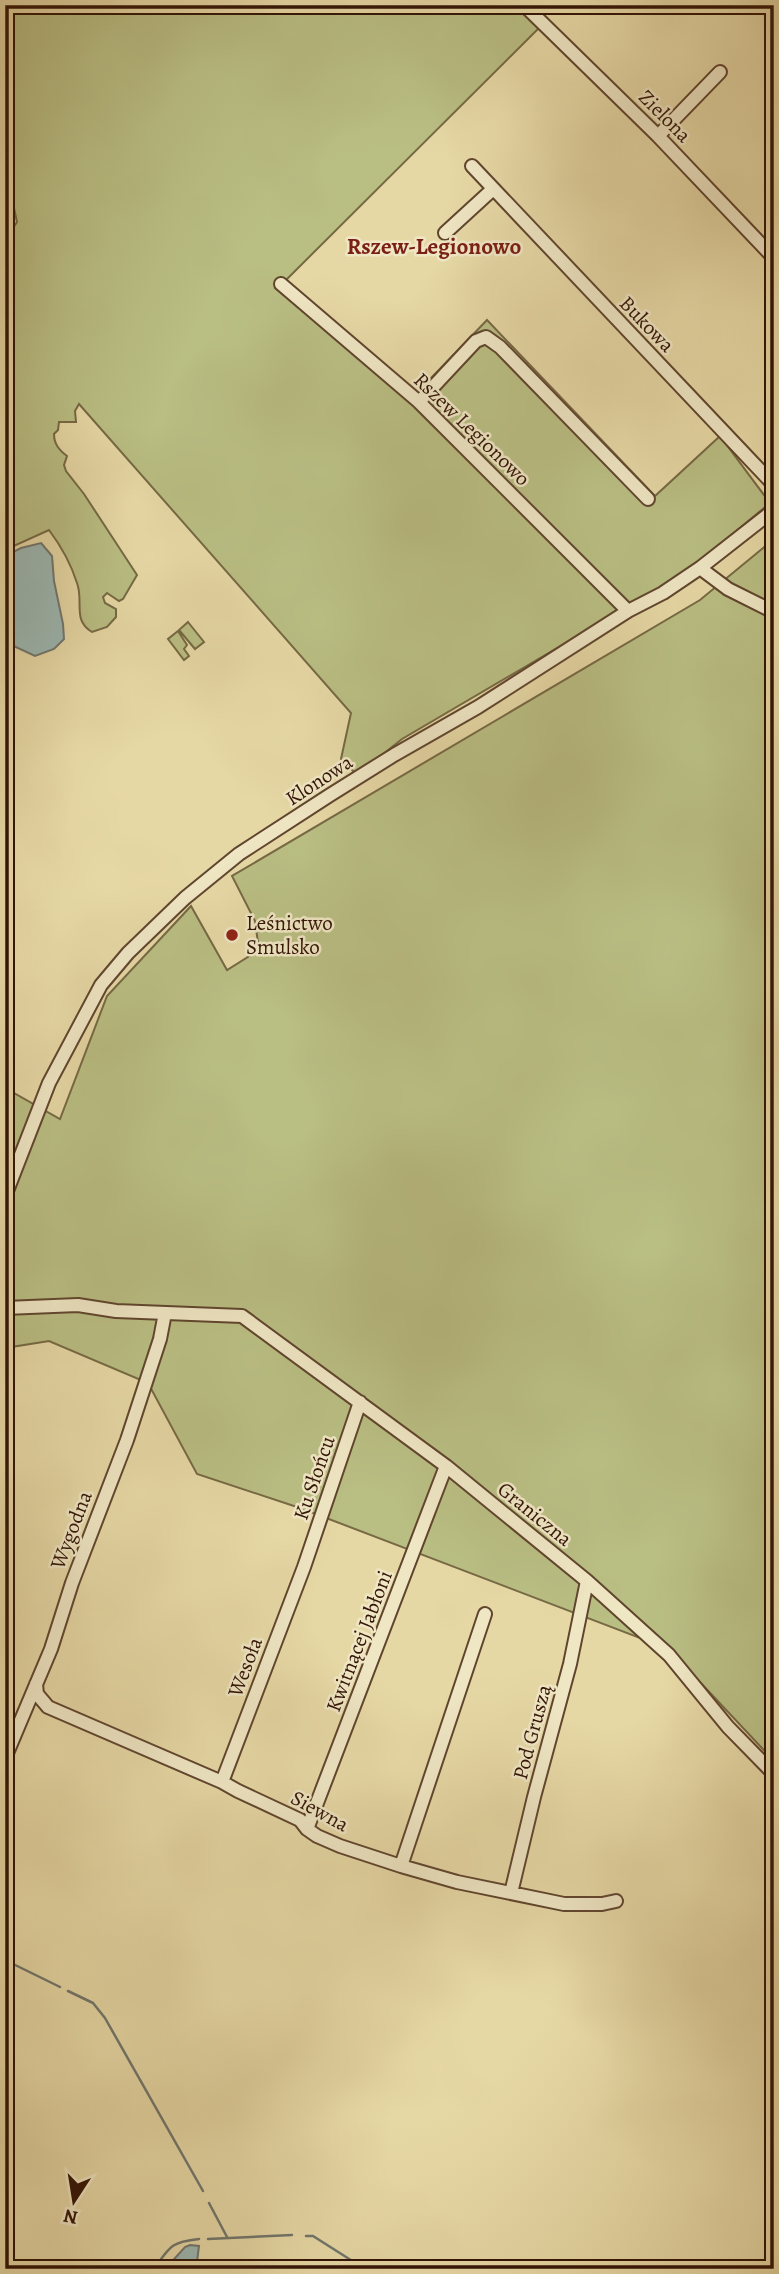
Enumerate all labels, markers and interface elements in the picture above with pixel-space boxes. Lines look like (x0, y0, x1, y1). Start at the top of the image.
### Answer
street label: Zielona (632, 83, 698, 149)
district label: Rszew-Legionowo (347, 231, 521, 262)
street label: Bukowa (613, 290, 681, 358)
street label: Rszew Legionowo (408, 366, 536, 492)
street label: Klonowa (280, 748, 358, 812)
place label: Leśnictwo Smulsko (246, 909, 333, 961)
marker: Leśnictwo Smulsko (224, 927, 240, 943)
street label: Ku Słońcu (287, 1432, 342, 1524)
street label: Graniczna (492, 1475, 578, 1553)
street label: Wygodna (43, 1487, 99, 1574)
street label: Kwitnącej Jabłoni (319, 1566, 399, 1716)
street label: Wesoła (221, 1633, 269, 1702)
street label: Pod Gruszą (506, 1681, 558, 1783)
street label: Siewna (286, 1784, 354, 1838)
north arrow (38, 2166, 108, 2236)
text: N (61, 2202, 80, 2231)

